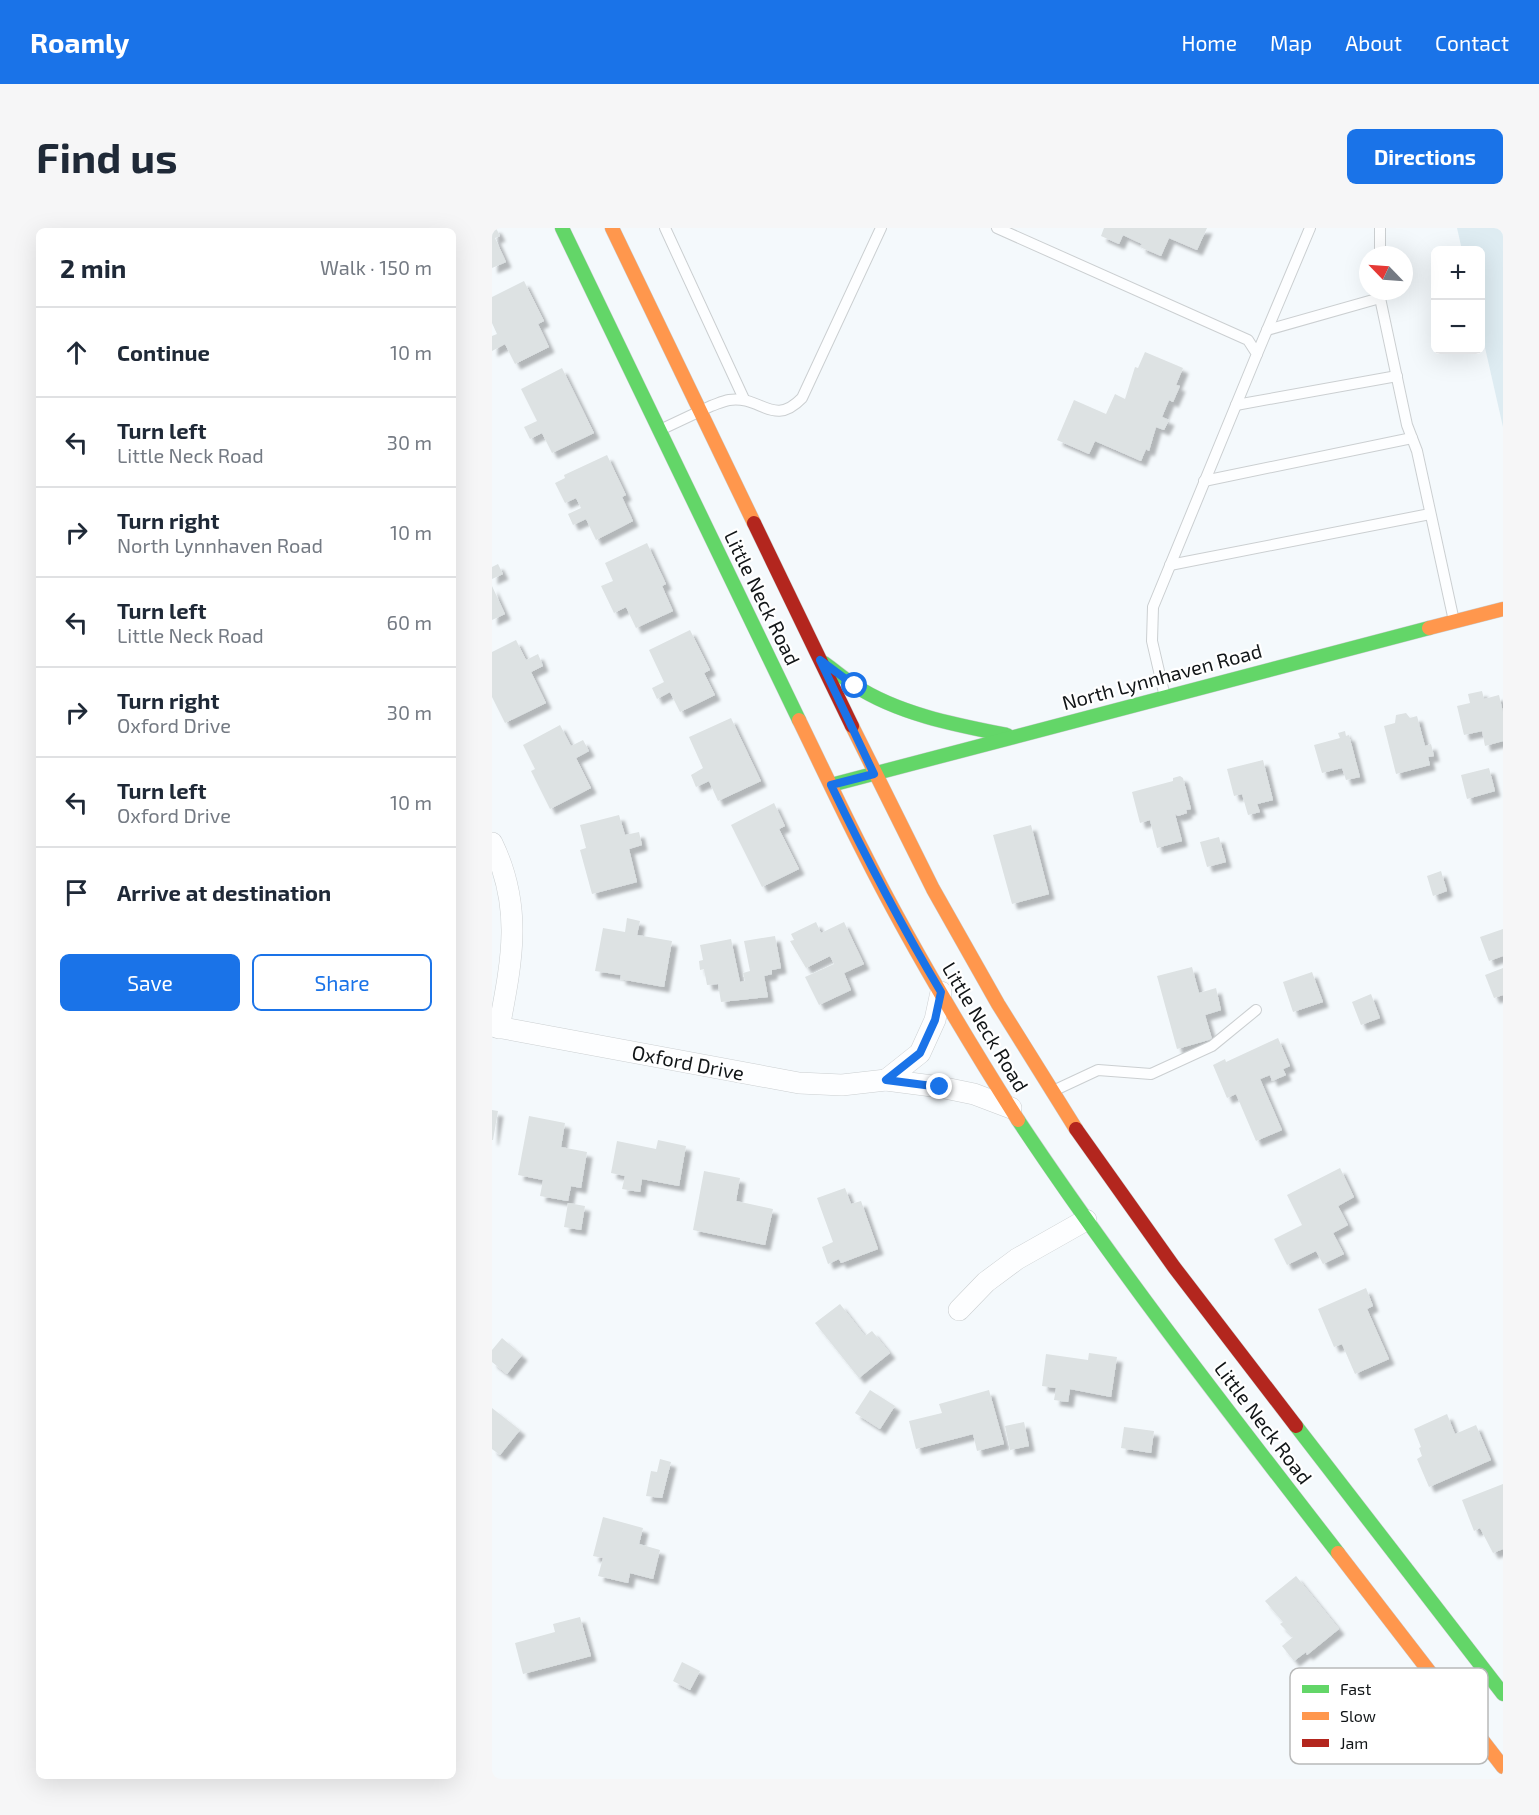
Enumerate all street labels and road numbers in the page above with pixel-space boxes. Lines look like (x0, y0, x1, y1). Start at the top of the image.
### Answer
street label: Little Neck Road (720, 526, 806, 669)
street label: North Lynnhaven Road (1059, 638, 1264, 714)
street label: Little Neck Road (938, 957, 1034, 1096)
street label: Oxford Drive (630, 1039, 746, 1085)
street label: Little Neck Road (1210, 1357, 1318, 1488)

